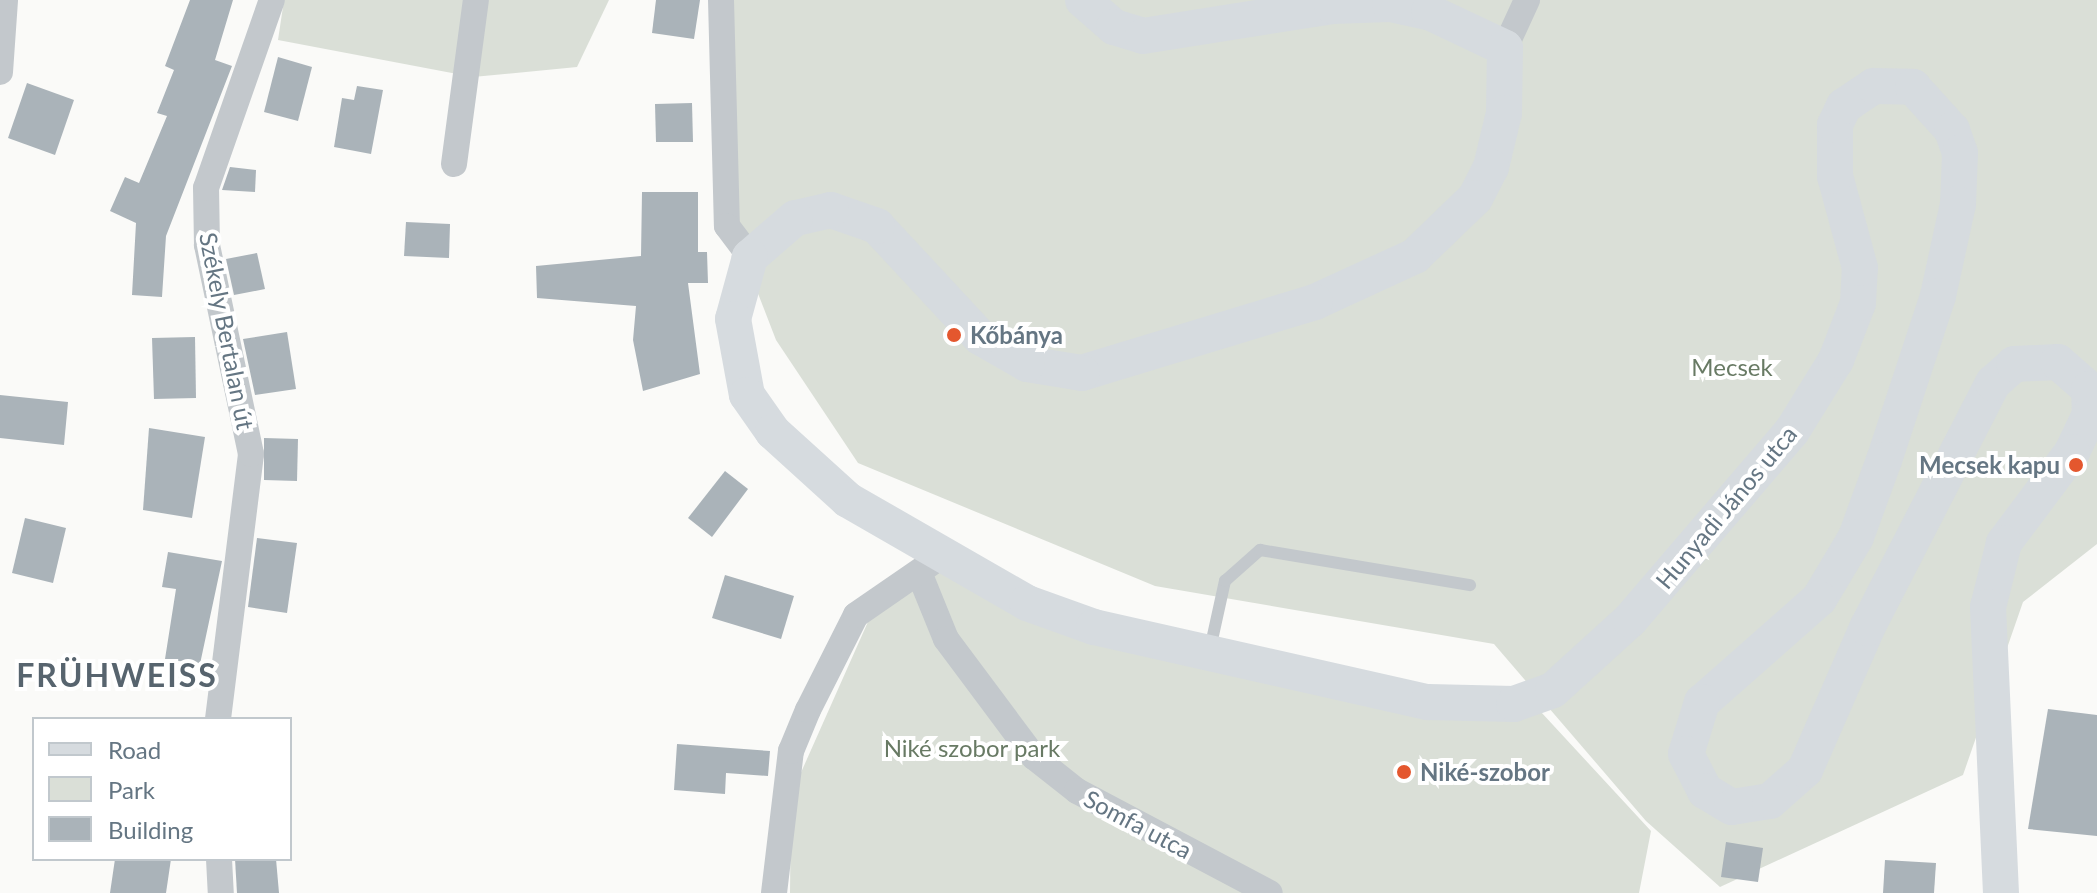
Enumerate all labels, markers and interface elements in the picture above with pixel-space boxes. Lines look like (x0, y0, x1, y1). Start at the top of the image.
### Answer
street label: Székely Bertalan út (194, 230, 260, 432)
place label: Kőbánya (970, 321, 1063, 349)
marker: Kőbánya (945, 326, 963, 344)
park label: Mecsek (1691, 353, 1773, 381)
street label: Hunyadi János utca (1649, 419, 1803, 595)
place label: Mecsek kapu (1919, 451, 2060, 479)
marker: Mecsek kapu (2067, 456, 2085, 474)
district label: FRÜHWEISS (16, 656, 218, 694)
legend (32, 717, 292, 861)
park label: Niké szobor park (883, 734, 1061, 762)
text: Road (108, 735, 161, 764)
place label: Niké-szobor (1420, 758, 1550, 786)
marker: Niké-szobor (1395, 763, 1413, 781)
text: Park (108, 775, 155, 804)
street label: Somfa utca (1079, 784, 1197, 864)
text: Building (108, 815, 193, 844)

